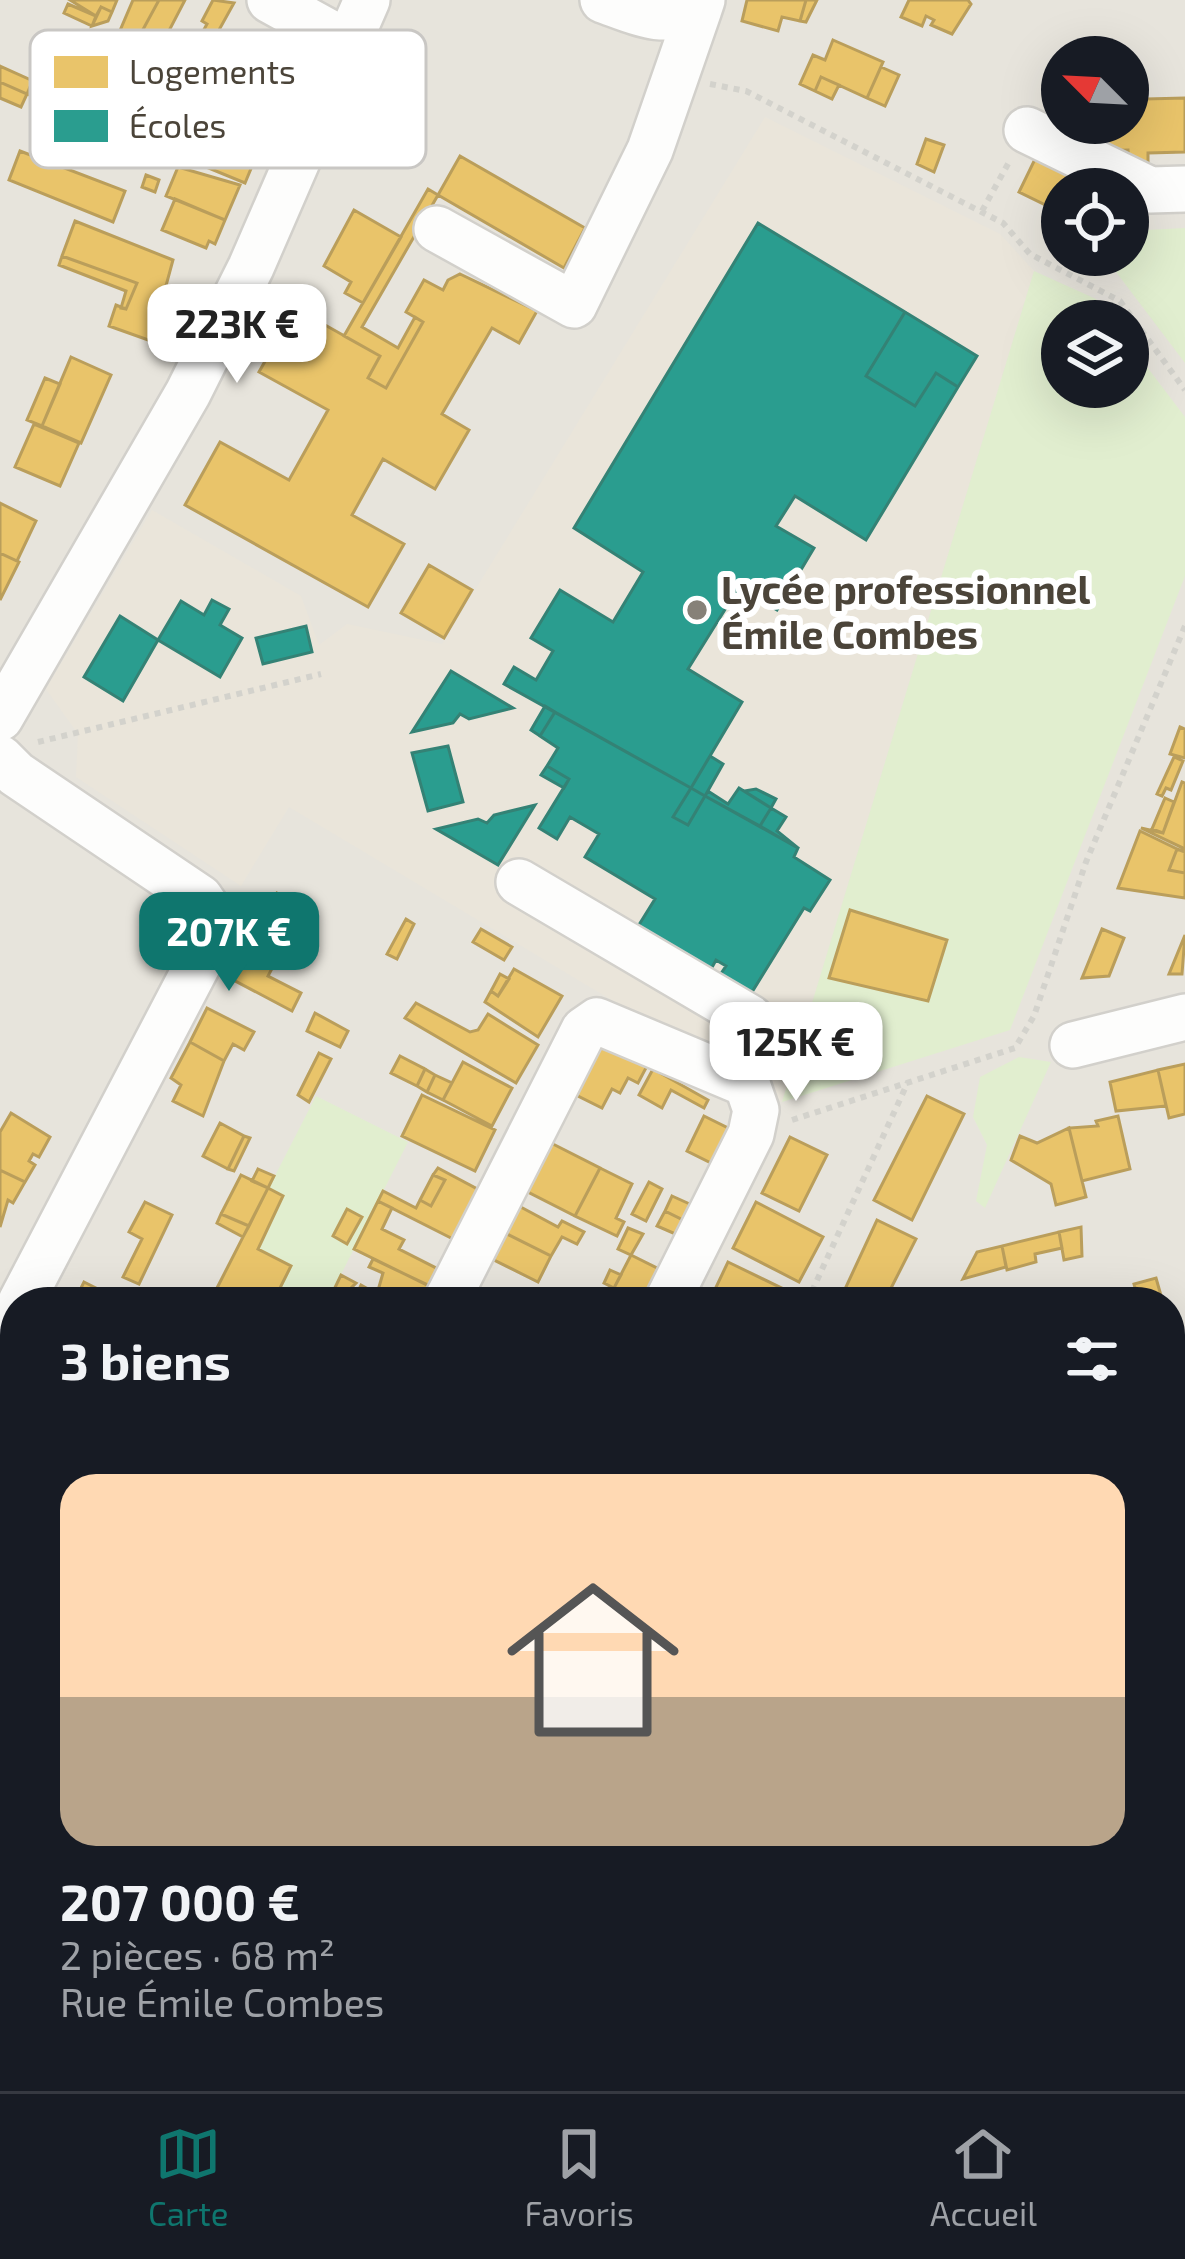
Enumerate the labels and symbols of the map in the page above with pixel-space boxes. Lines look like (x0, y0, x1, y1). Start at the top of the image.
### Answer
legend (30, 30, 426, 168)
north arrow (1041, 36, 1149, 144)
text: Logements (129, 51, 296, 91)
text: Écoles (129, 105, 226, 145)
pin: 223K € (139, 284, 335, 386)
place label: Lycée professionnel Émile Combes (721, 565, 1091, 657)
marker: Lycée professionnel Émile Combes (684, 597, 710, 623)
pin: 207K € (131, 892, 327, 994)
pin: 125K € (698, 1002, 894, 1104)

